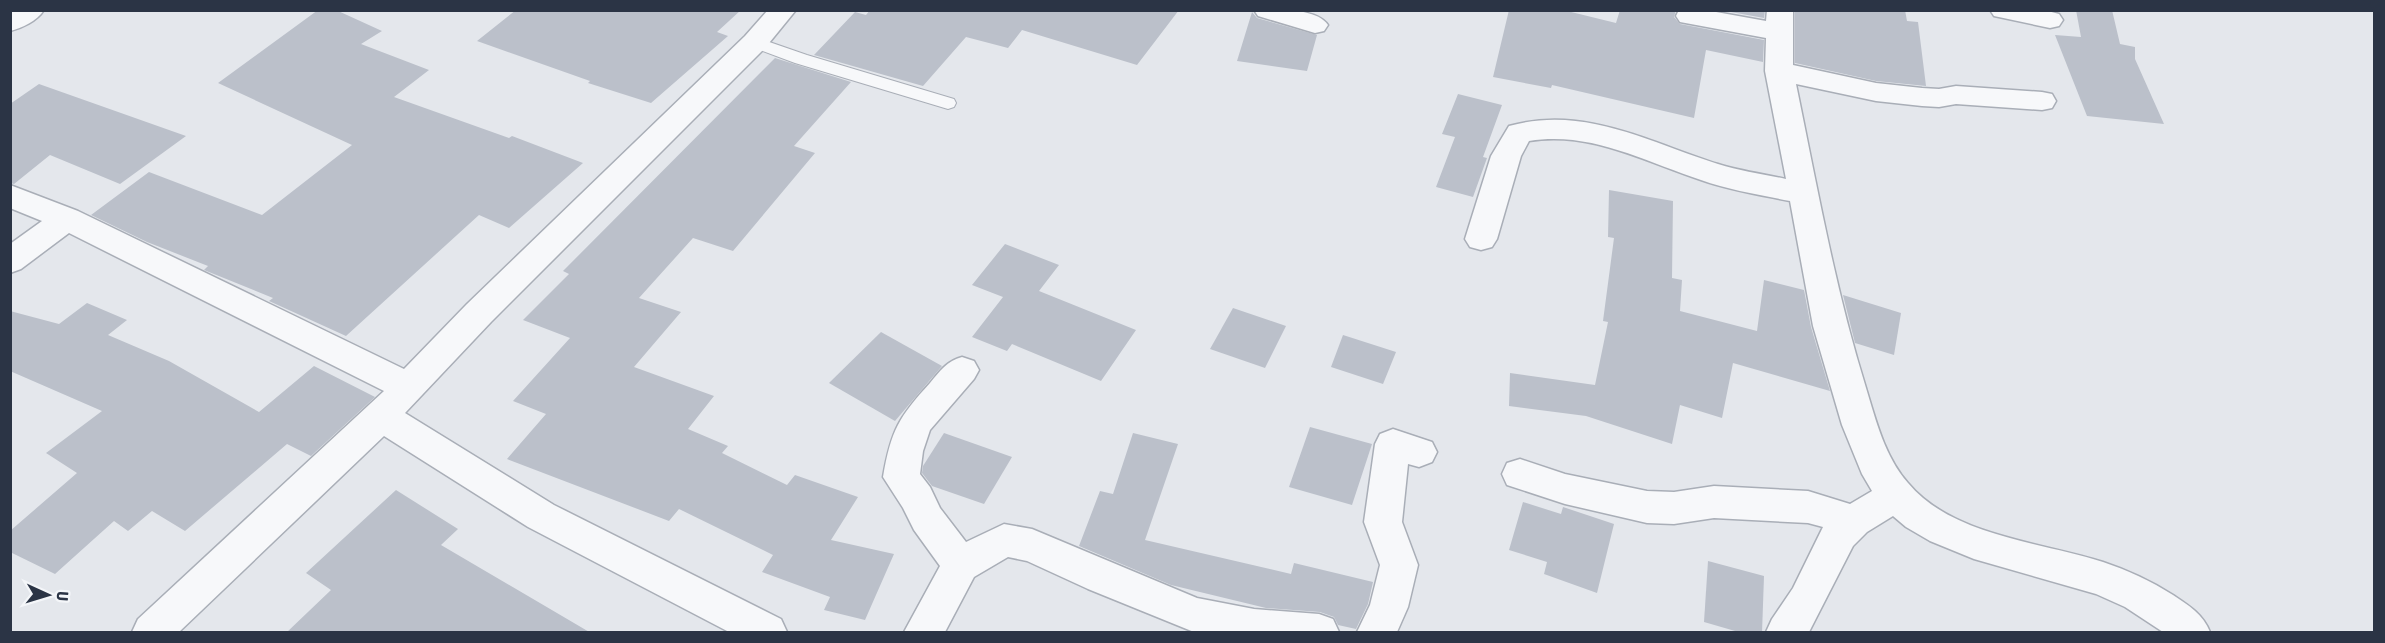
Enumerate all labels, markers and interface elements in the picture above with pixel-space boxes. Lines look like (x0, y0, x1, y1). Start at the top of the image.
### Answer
north arrow (18, 565, 78, 625)
text: U (54, 591, 72, 601)

